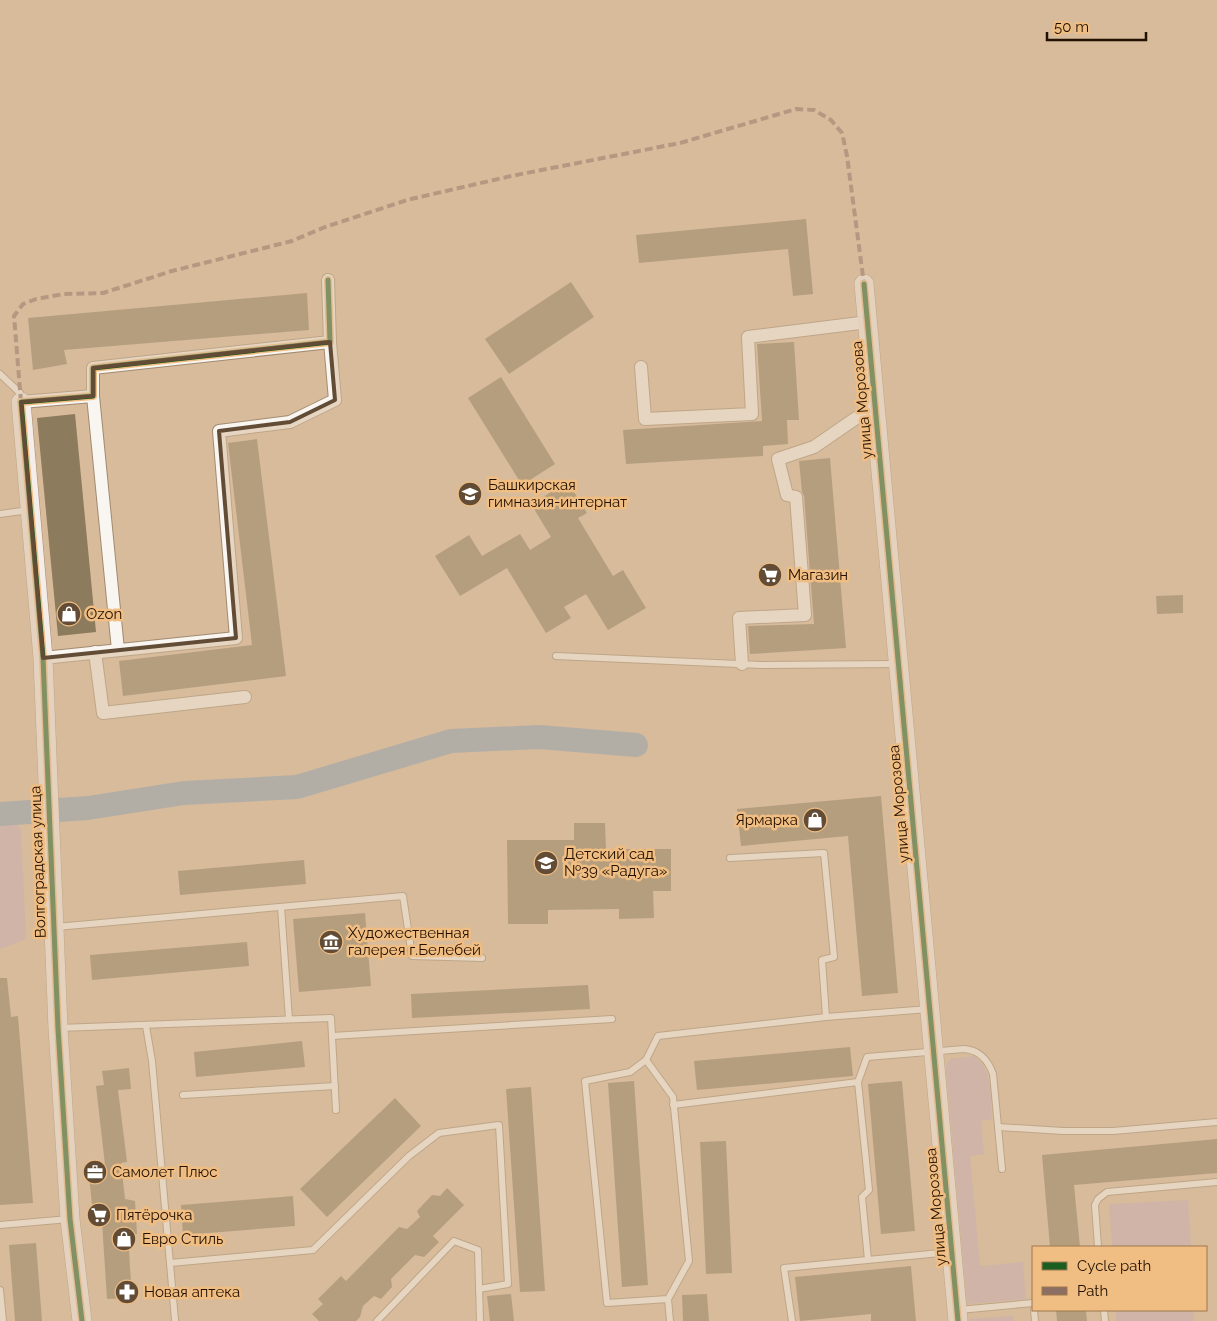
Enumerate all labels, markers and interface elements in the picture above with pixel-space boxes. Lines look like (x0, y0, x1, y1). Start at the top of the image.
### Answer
scale bar (1047, 10, 1146, 42)
text: 50 m (1054, 18, 1089, 36)
street label: улица Морозова (848, 340, 876, 460)
place label: Башкирская гимназия-интернат (488, 476, 627, 511)
school or university icon: Башкирская гимназия-интернат (457, 481, 483, 507)
supermarket icon: Магазин (757, 562, 783, 588)
place label: Магазин (788, 566, 848, 584)
shop icon: Ozon (56, 601, 82, 627)
place label: Ozon (86, 605, 122, 623)
street label: улица Морозова (885, 744, 913, 864)
street label: Волгоградская улица (26, 785, 50, 939)
shop icon: Ярмарка (802, 807, 828, 833)
place label: Ярмарка (735, 811, 798, 829)
place label: Детский сад №39 «Радуга» (564, 845, 667, 880)
school or university icon: Детский сад №39 «Радуга» (533, 850, 559, 876)
place label: Художественная галерея г.Белебей (348, 924, 481, 959)
museum icon: Художественная галерея г.Белебей (318, 929, 344, 955)
street label: улица Морозова (922, 1147, 950, 1267)
office icon: Самолет Плюс (82, 1159, 108, 1185)
place label: Самолет Плюс (112, 1163, 217, 1181)
supermarket icon: Пятёрочка (86, 1202, 112, 1228)
place label: Пятёрочка (116, 1206, 192, 1224)
shop icon: Евро Стиль (111, 1226, 137, 1252)
place label: Евро Стиль (142, 1230, 223, 1248)
legend (1032, 1246, 1207, 1311)
text: Cycle path (1077, 1257, 1151, 1275)
pharmacy icon: Новая аптека (114, 1279, 140, 1305)
text: Path (1077, 1282, 1108, 1300)
place label: Новая аптека (144, 1283, 240, 1301)

